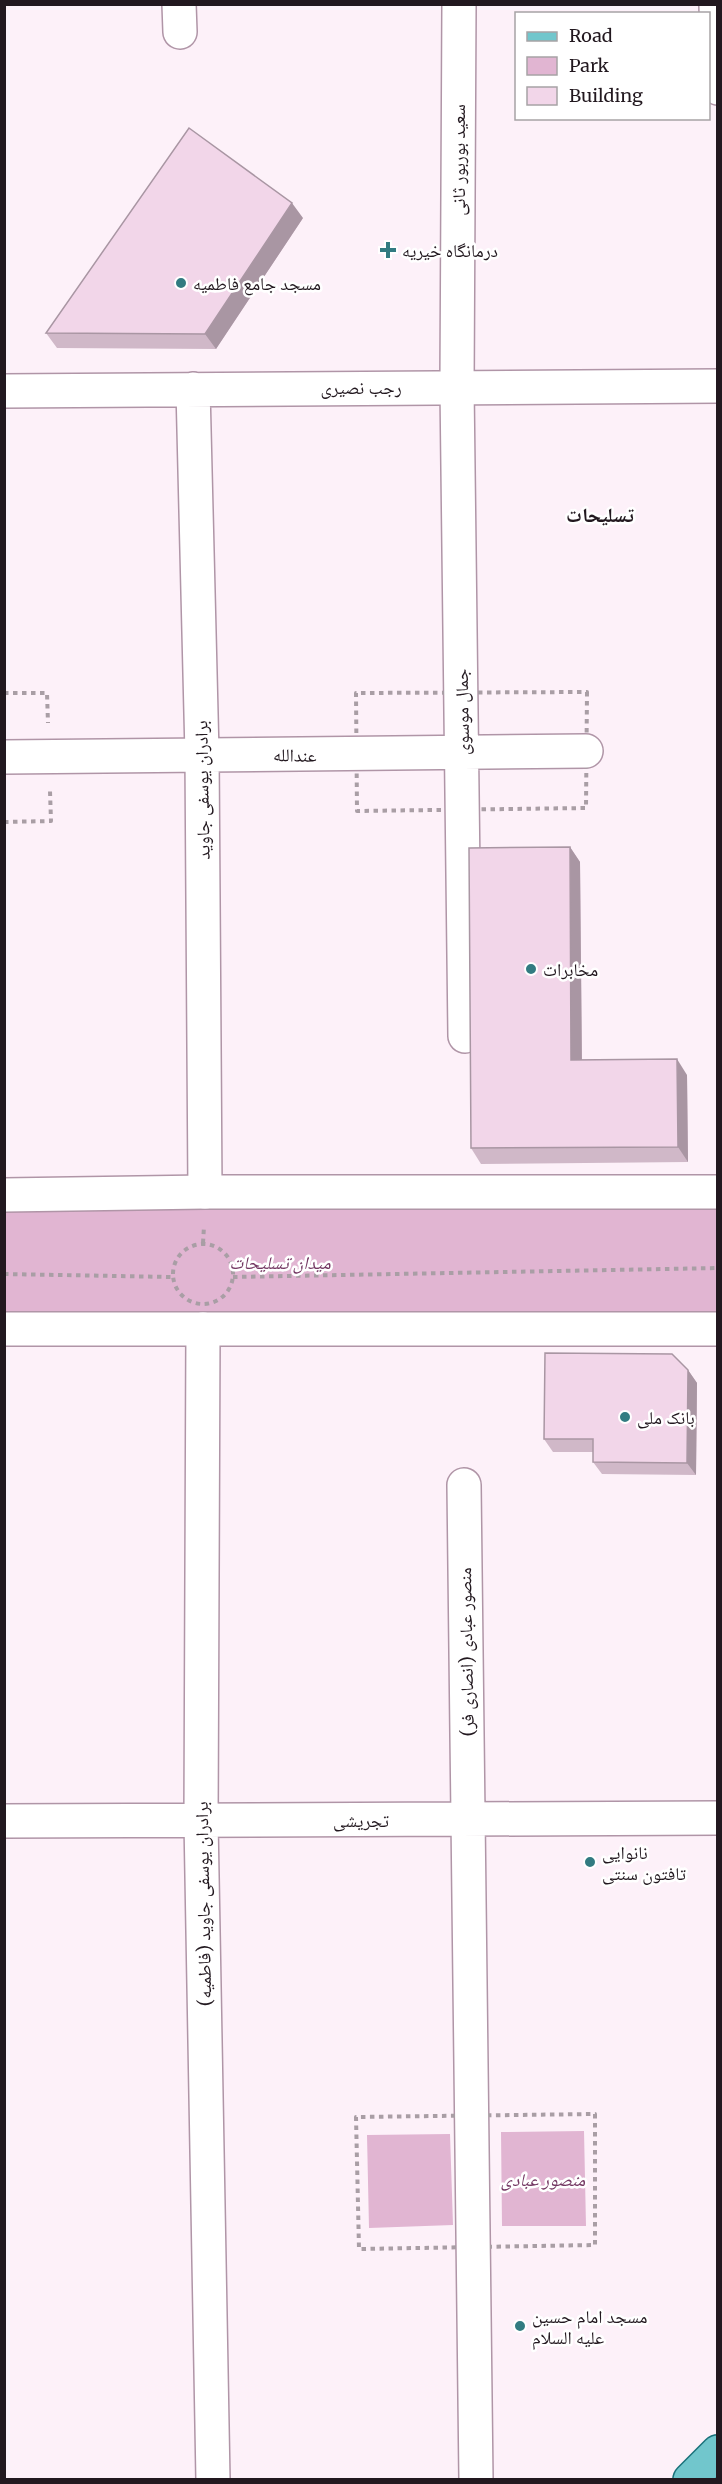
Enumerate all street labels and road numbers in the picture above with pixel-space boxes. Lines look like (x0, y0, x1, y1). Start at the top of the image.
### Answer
street label: سعید بوربور ثانی (447, 104, 470, 216)
street label: رجب نصیری (320, 376, 402, 399)
street label: جمال موسوی (450, 669, 474, 755)
street label: برادران یوسفی جاوید (189, 720, 215, 860)
street label: عندالله (273, 743, 317, 767)
street label: منصور عبادی (انصاری فر) (453, 1567, 479, 1737)
street label: برادران یوسفی جاوید (فاطمیه) (190, 1801, 216, 2007)
street label: تجریشی (333, 1809, 389, 1832)

